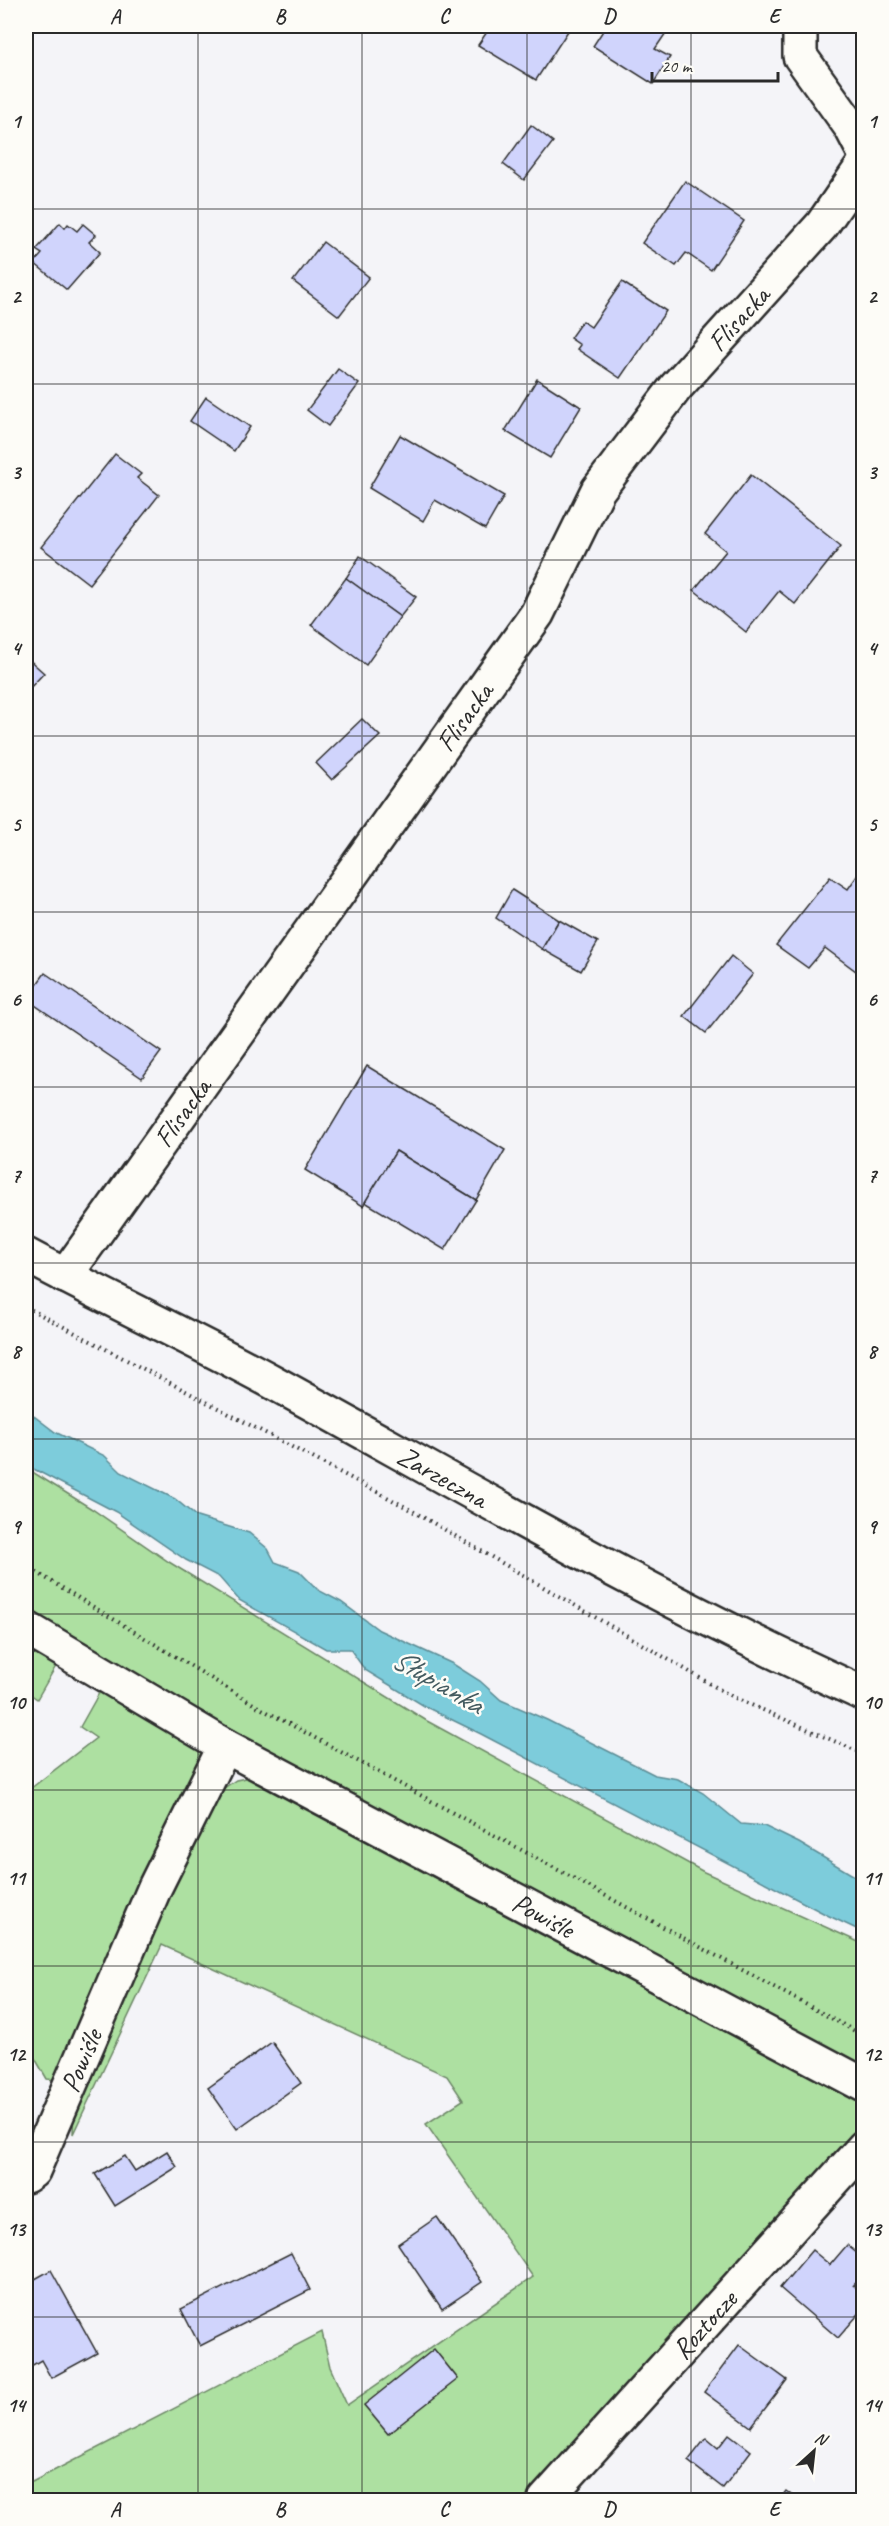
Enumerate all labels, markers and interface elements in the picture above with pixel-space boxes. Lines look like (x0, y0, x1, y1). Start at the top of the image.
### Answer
text: A (110, 4, 122, 29)
text: B (275, 4, 287, 29)
text: C (439, 4, 451, 29)
text: D (603, 4, 617, 29)
text: E (769, 4, 783, 29)
scale bar (652, 45, 778, 83)
text: 20 m (661, 55, 694, 77)
text: 1 (12, 109, 23, 134)
text: 1 (868, 109, 879, 134)
street label: Flisacka (700, 277, 779, 359)
text: 2 (12, 284, 23, 309)
text: 2 (868, 284, 879, 309)
text: 3 (12, 460, 23, 485)
text: 3 (868, 460, 879, 485)
text: 4 (12, 636, 24, 661)
text: 4 (868, 636, 880, 661)
street label: Flisacka (428, 674, 502, 758)
text: 5 (12, 812, 23, 837)
text: 5 (868, 812, 879, 837)
text: 6 (11, 987, 22, 1012)
text: 6 (867, 987, 878, 1012)
street label: Flisacka (146, 1069, 220, 1154)
text: 7 (12, 1163, 23, 1188)
text: 7 (868, 1163, 879, 1188)
text: 8 (12, 1339, 24, 1364)
text: 8 (868, 1339, 880, 1364)
street label: Zarzeczna (391, 1438, 496, 1517)
text: 9 (12, 1514, 23, 1539)
text: 9 (868, 1514, 879, 1539)
water label: Słupianka (386, 1640, 493, 1724)
text: 10 (7, 1690, 27, 1715)
text: 10 (863, 1690, 883, 1715)
text: 11 (7, 1866, 27, 1891)
text: 11 (863, 1866, 883, 1891)
street label: Powiśle (506, 1885, 582, 1947)
street label: Powiśle (52, 2022, 111, 2097)
text: 12 (7, 2042, 27, 2067)
text: 12 (863, 2042, 883, 2067)
text: 13 (7, 2217, 27, 2242)
text: 13 (863, 2217, 883, 2242)
street label: Roztocze (664, 2281, 746, 2366)
text: 14 (7, 2393, 28, 2418)
text: 14 (863, 2393, 884, 2418)
north arrow (784, 2421, 844, 2481)
text: N (811, 2427, 832, 2451)
text: A (110, 2497, 122, 2522)
text: B (275, 2497, 287, 2522)
text: C (439, 2497, 451, 2522)
text: D (603, 2497, 617, 2522)
text: E (769, 2497, 783, 2522)

